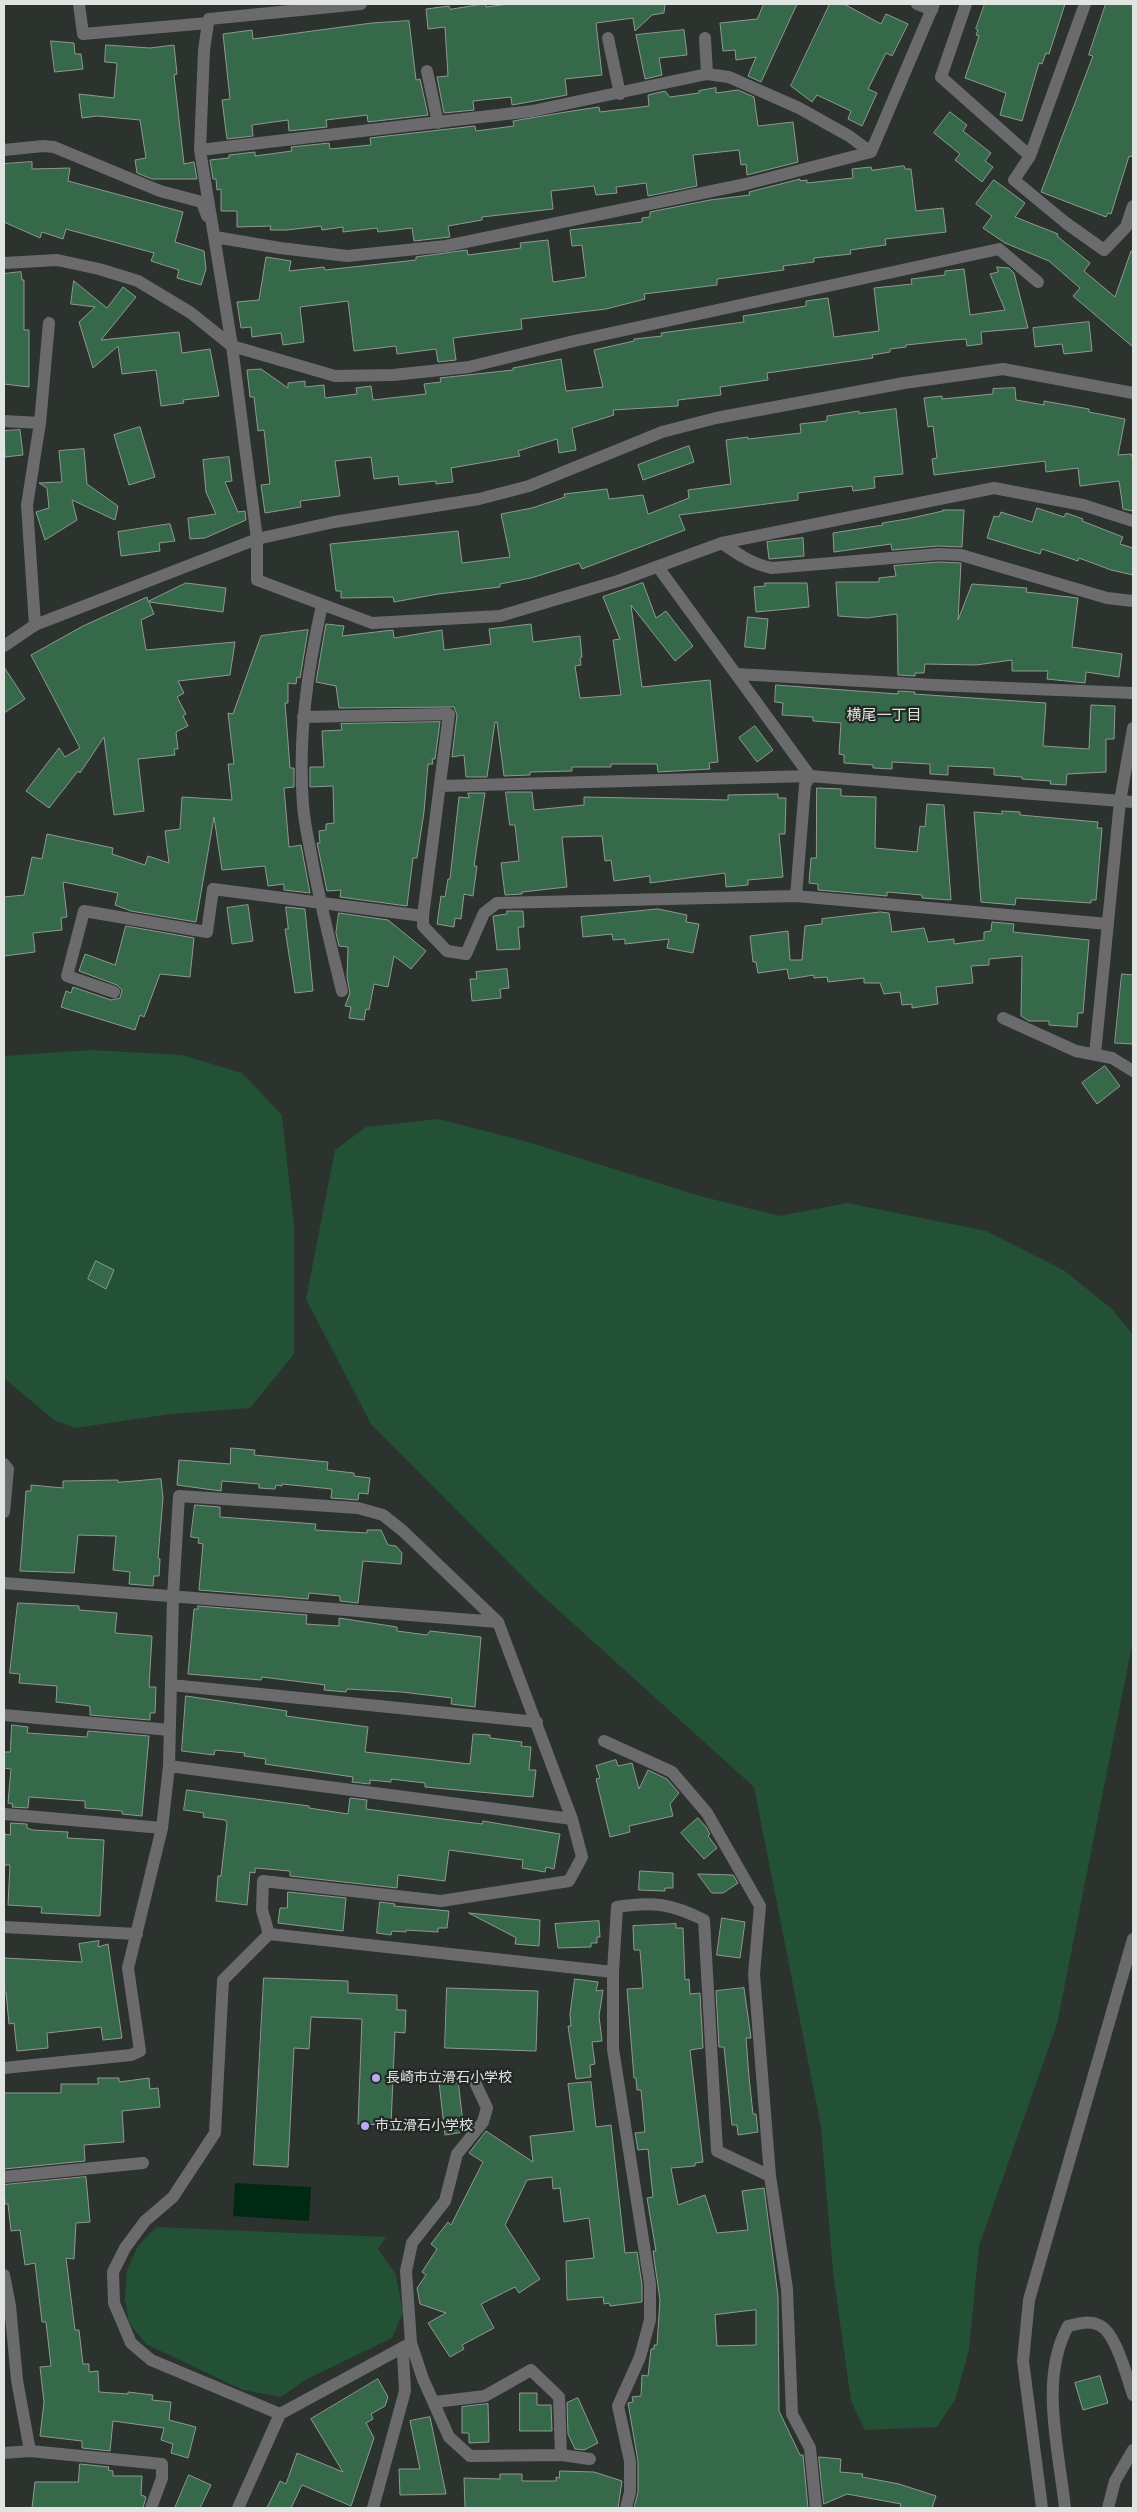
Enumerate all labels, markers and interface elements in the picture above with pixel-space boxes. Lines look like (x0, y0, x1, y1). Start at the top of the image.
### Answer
district label: 横尾一丁目 (847, 707, 921, 725)
place label: 長崎市立滑石小学校 (386, 2070, 512, 2086)
marker: 長崎市立滑石小学校 (370, 2072, 382, 2084)
place label: 市立滑石小学校 (375, 2118, 473, 2134)
marker: 市立滑石小学校 (359, 2120, 371, 2132)

